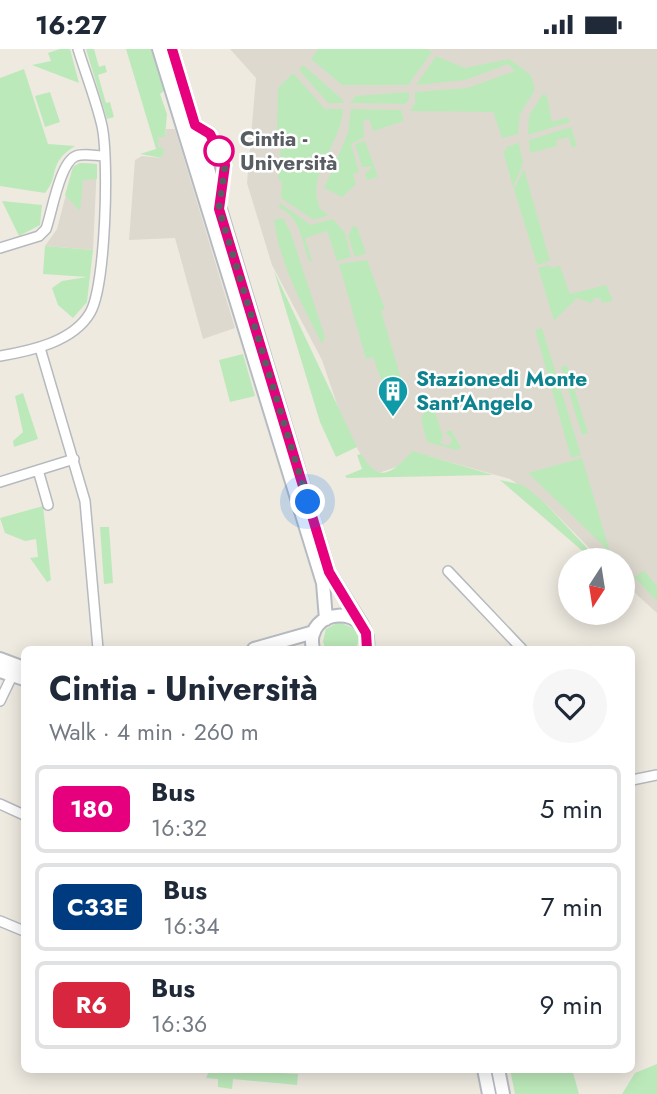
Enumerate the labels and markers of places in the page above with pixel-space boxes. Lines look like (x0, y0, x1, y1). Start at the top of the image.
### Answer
place label: Cintia - Università (240, 124, 337, 178)
marker: Cintia - Università (204, 136, 234, 166)
place label: Stazionedi Monte Sant'Angelo (416, 364, 587, 418)
building icon: Stazionedi Monte Sant'Angelo (376, 374, 410, 418)

